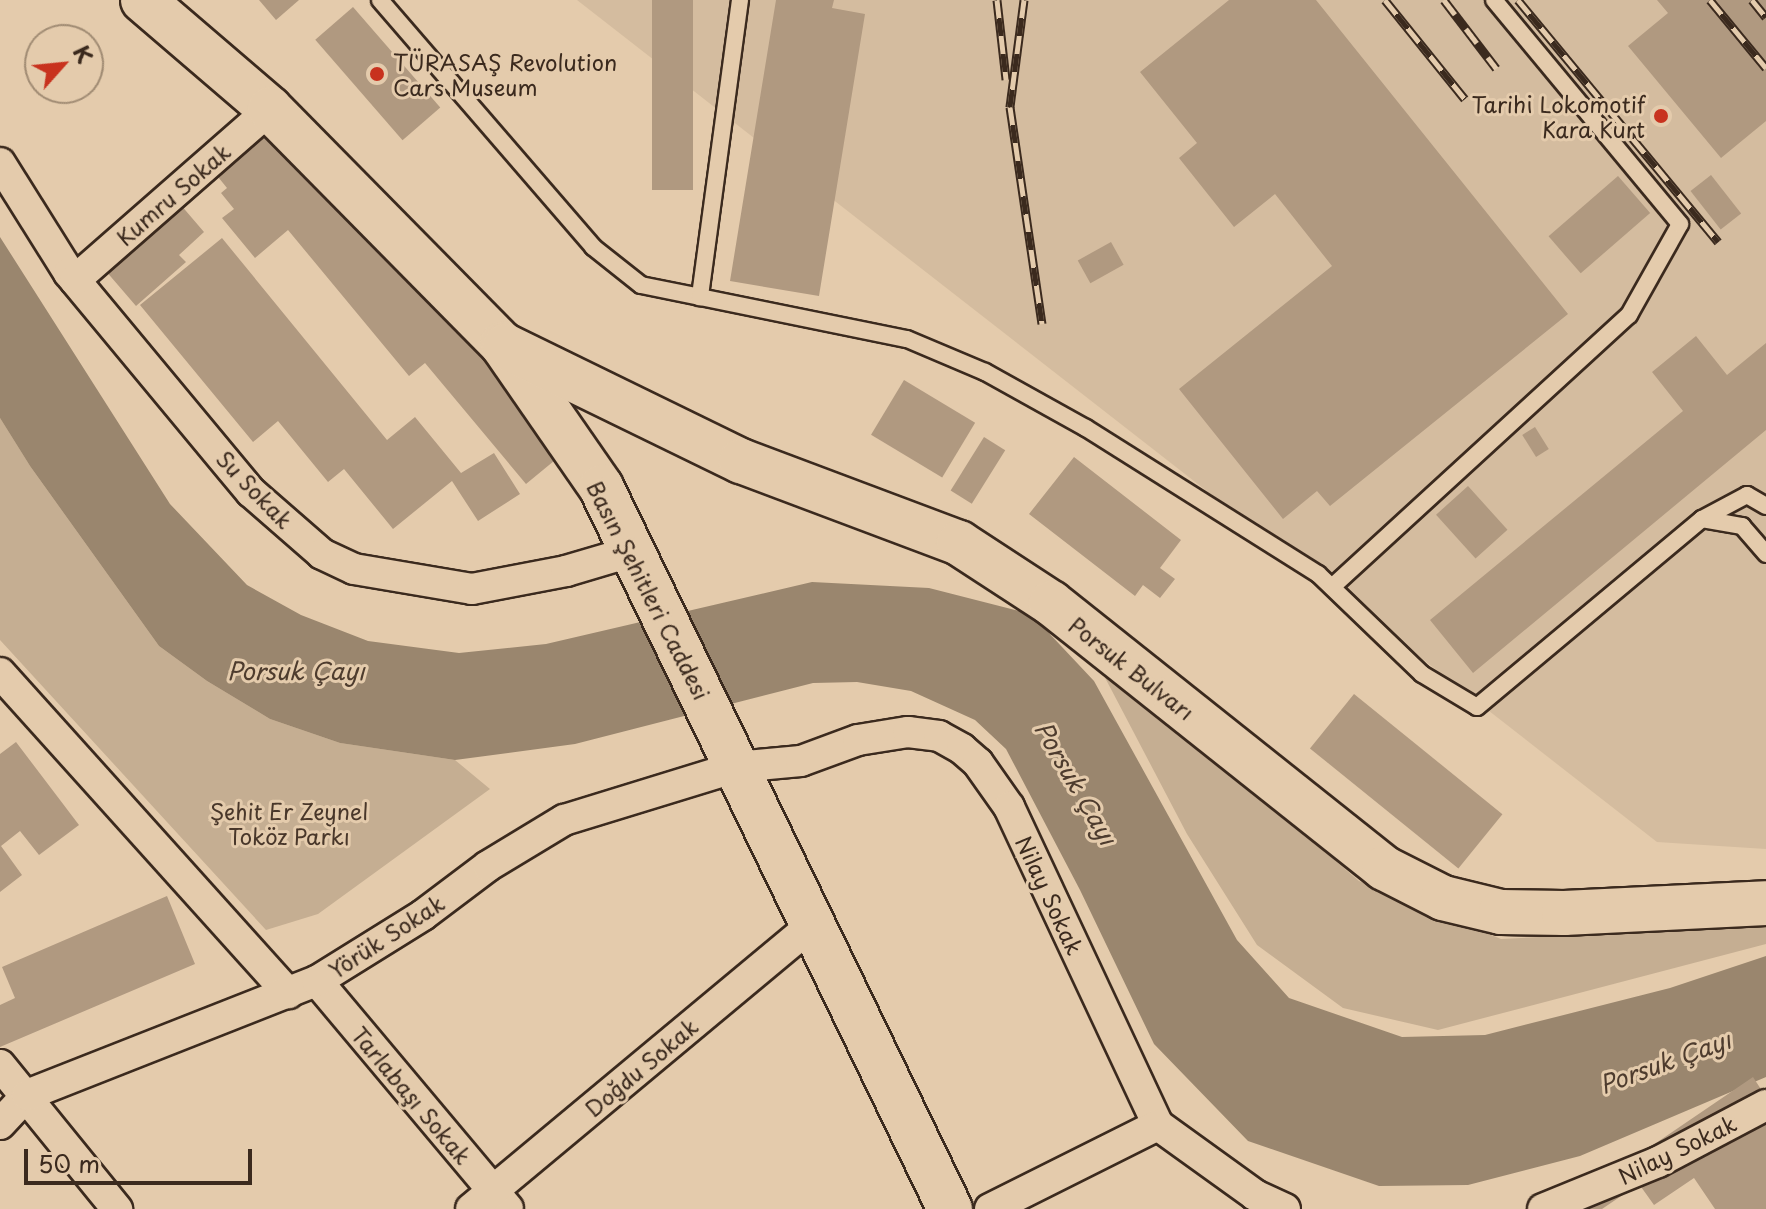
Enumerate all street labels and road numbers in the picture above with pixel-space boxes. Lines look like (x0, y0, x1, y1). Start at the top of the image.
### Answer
street label: Kumru Sokak (110, 137, 236, 251)
street label: Su Sokak (211, 444, 299, 534)
street label: Basın Şehitleri Caddesi (583, 477, 715, 703)
street label: Porsuk Bulvarı (1064, 611, 1200, 725)
street label: Nilay Sokak (1011, 831, 1089, 959)
street label: Yörük Sokak (323, 889, 449, 983)
street label: Doğdu Sokak (579, 1012, 703, 1122)
street label: Tarlabaşı Sokak (347, 1021, 477, 1169)
street label: Nilay Sokak (1613, 1109, 1741, 1189)

